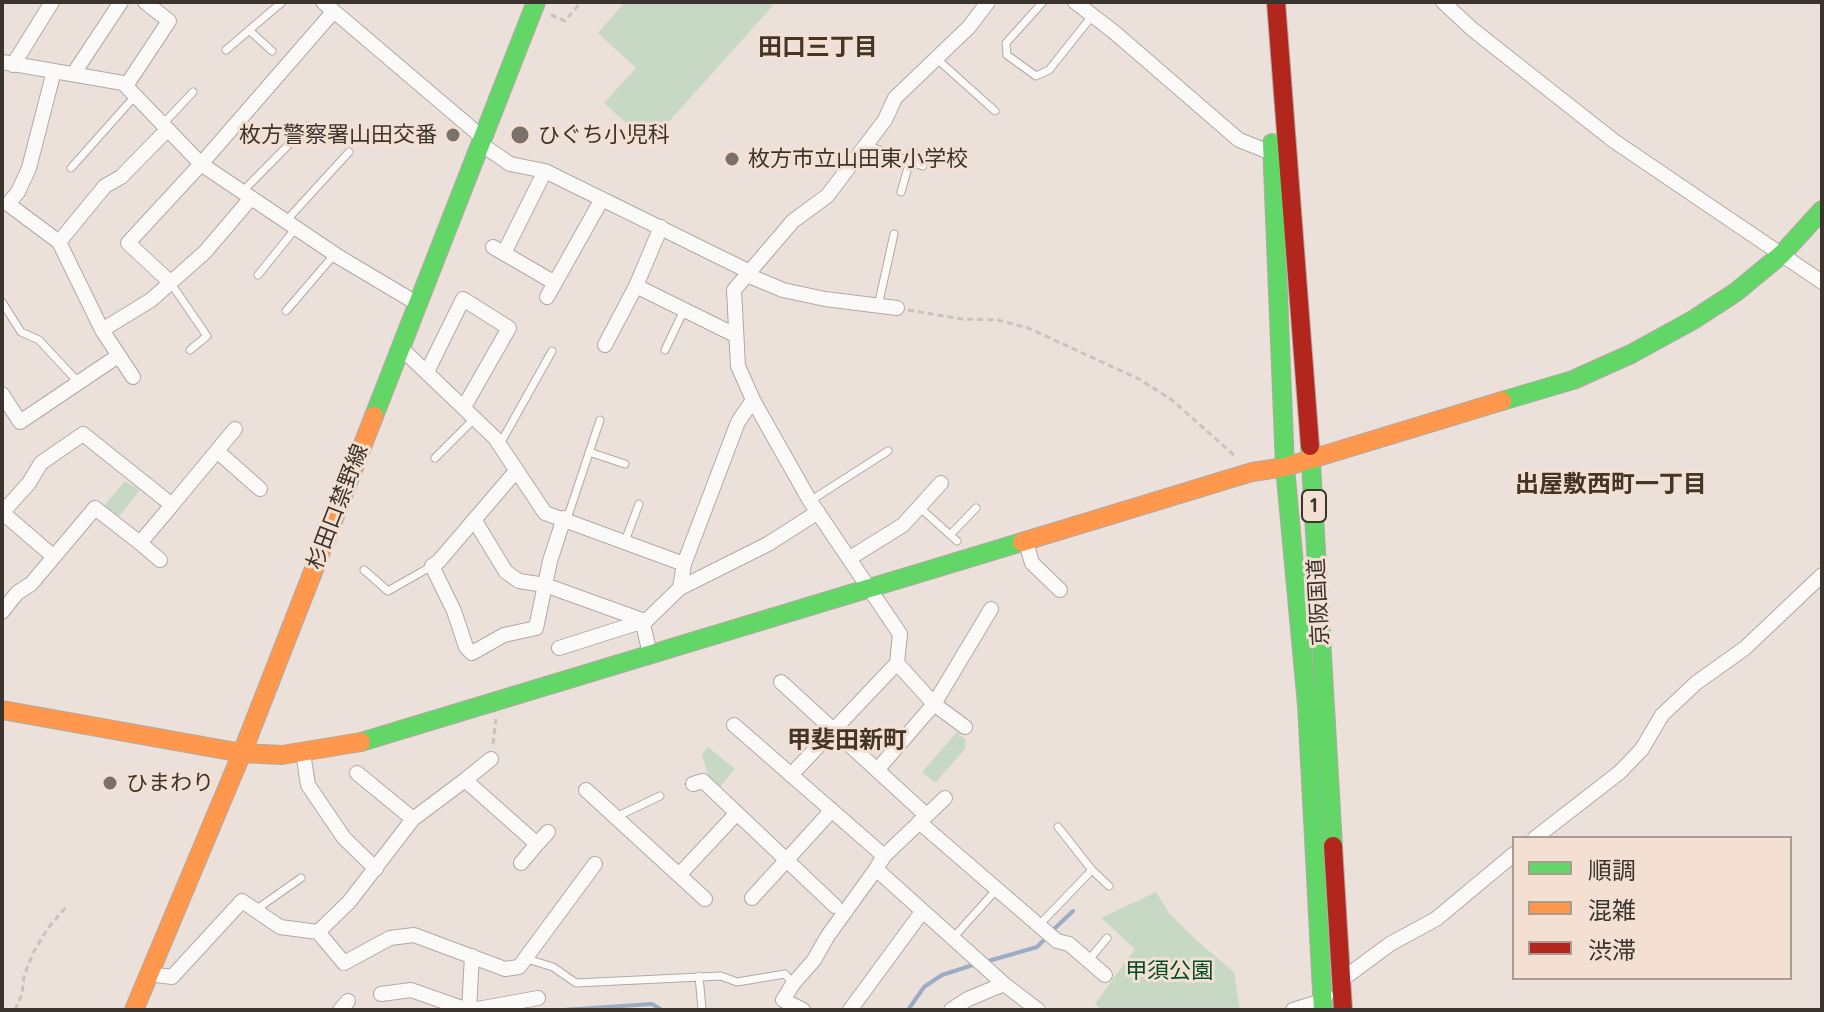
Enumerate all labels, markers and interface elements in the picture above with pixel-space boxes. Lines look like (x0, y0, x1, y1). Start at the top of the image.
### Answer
district label: 田口三丁目 (758, 34, 878, 62)
place label: 枚方警察署山田交番 (239, 122, 437, 148)
place label: ひぐち小児科 (538, 122, 670, 148)
marker: ひぐち小児科 (509, 124, 531, 146)
marker: 枚方警察署山田交番 (444, 126, 462, 144)
place label: 枚方市立山田東小学校 (748, 146, 968, 172)
marker: 枚方市立山田東小学校 (723, 150, 741, 168)
street label: 杉田口禁野線 (302, 441, 374, 573)
district label: 出屋敷西町一丁目 (1515, 471, 1707, 499)
road number: 1 (1302, 490, 1326, 522)
street label: 京阪国道 (1304, 557, 1334, 647)
district label: 甲斐田新町 (787, 727, 907, 755)
place label: ひまわり (126, 770, 214, 796)
marker: ひまわり (101, 774, 119, 792)
legend (1512, 836, 1792, 980)
text: 順調 (1588, 855, 1636, 885)
text: 混雑 (1588, 895, 1636, 925)
text: 渋滞 (1588, 935, 1636, 965)
park label: 甲須公園 (1125, 958, 1213, 984)

